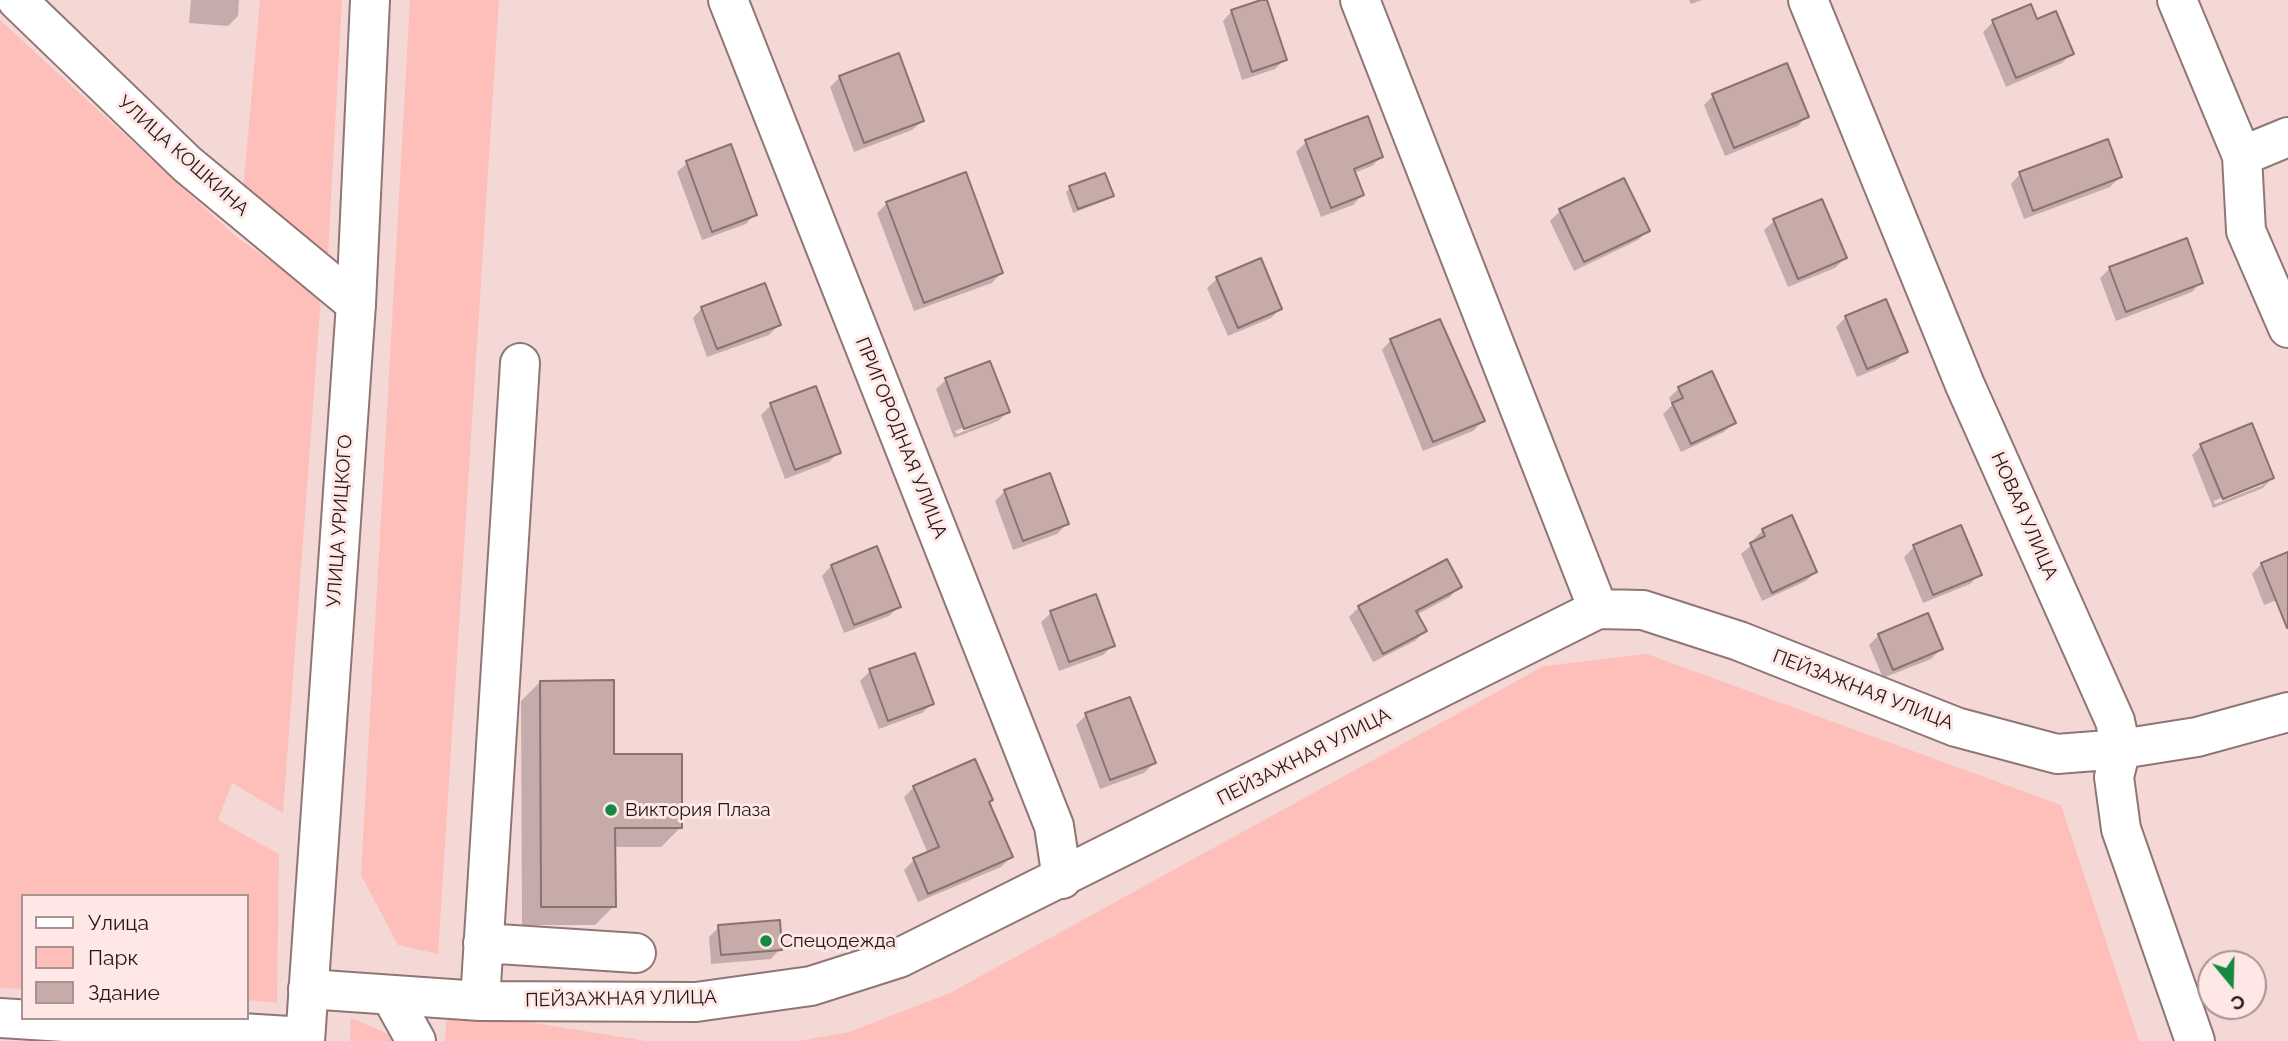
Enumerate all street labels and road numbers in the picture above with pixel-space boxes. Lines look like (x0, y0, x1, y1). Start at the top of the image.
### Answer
street label: УЛИЦА КОШКИНА (113, 91, 253, 221)
street label: ПРИГОРОДНАЯ УЛИЦА (850, 334, 952, 542)
street label: УЛИЦА УРИЦКОГО (323, 434, 357, 608)
street label: НОВАЯ УЛИЦА (1986, 449, 2062, 583)
street label: ПЕЙЗАЖНАЯ УЛИЦА (1769, 645, 1957, 735)
street label: ПЕЙЗАЖНАЯ УЛИЦА (1213, 703, 1395, 811)
street label: ПЕЙЗАЖНАЯ УЛИЦА (525, 986, 717, 1012)

